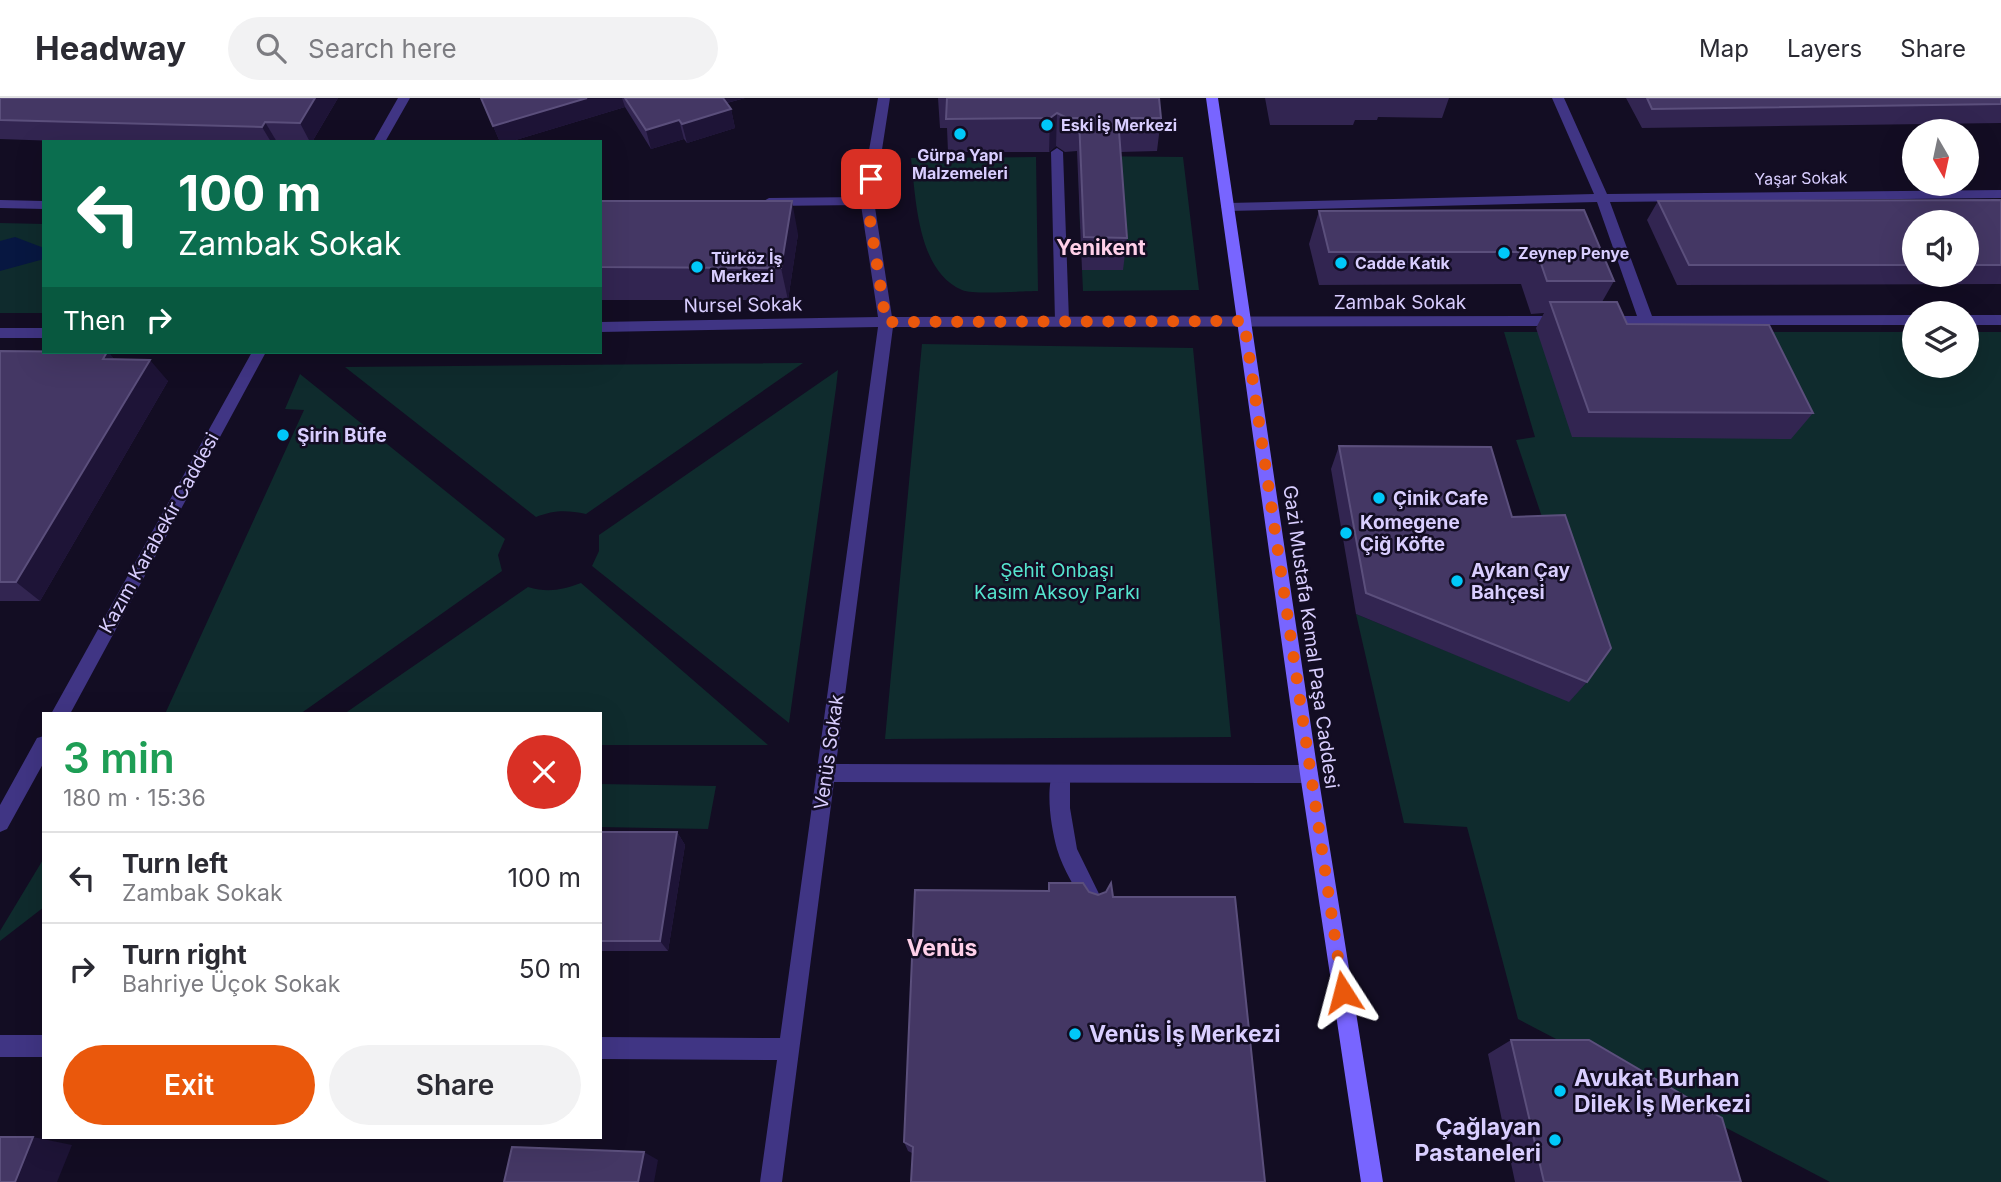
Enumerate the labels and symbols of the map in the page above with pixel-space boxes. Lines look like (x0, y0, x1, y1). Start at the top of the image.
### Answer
place label: Eski İş Merkezi (1061, 115, 1177, 135)
marker: Eski İş Merkezi (1039, 117, 1055, 133)
north arrow (1902, 119, 1979, 196)
marker: Gürpa Yapı Malzemeleri (952, 126, 968, 142)
place label: Gürpa Yapı Malzemeleri (912, 145, 1008, 183)
pin (841, 149, 901, 209)
street label: Yaşar Sokak (1754, 167, 1848, 189)
district label: Yenikent (1056, 235, 1146, 260)
place label: Zeynep Penye (1518, 243, 1629, 263)
marker: Zeynep Penye (1496, 245, 1512, 261)
place label: Türköz İş Merkezi (711, 248, 782, 286)
place label: Cadde Katık (1355, 253, 1451, 273)
marker: Cadde Katık (1333, 255, 1349, 271)
marker: Türköz İş Merkezi (689, 259, 705, 275)
street label: Zambak Sokak (1334, 291, 1467, 314)
street label: Nursel Sokak (683, 292, 803, 318)
place label: Şirin Büfe (297, 424, 387, 447)
marker: Şirin Büfe (275, 427, 291, 443)
street label: Kazım Karabekir Caddesi (94, 429, 224, 637)
street label: Gazi Mustafa Kemal Paşa Caddesi (1278, 484, 1344, 790)
place label: Çinik Cafe (1393, 487, 1488, 510)
marker: Çinik Cafe (1371, 490, 1387, 506)
place label: Komegene Çiğ Köfte (1360, 511, 1460, 556)
marker: Komegene Çiğ Köfte (1338, 525, 1354, 541)
park label: Şehit Onbaşı Kasım Aksoy Parkı (974, 559, 1140, 604)
place label: Aykan Çay Bahçesi (1471, 559, 1571, 604)
marker: Aykan Çay Bahçesi (1449, 573, 1465, 589)
street label: Venüs Sokak (810, 692, 849, 811)
district label: Venüs (907, 934, 978, 962)
position arrow (1306, 955, 1380, 1029)
place label: Venüs İş Merkezi (1089, 1020, 1281, 1048)
marker: Venüs İş Merkezi (1067, 1026, 1083, 1042)
place label: Avukat Burhan Dilek İş Merkezi (1574, 1064, 1751, 1118)
marker: Avukat Burhan Dilek İş Merkezi (1552, 1083, 1568, 1099)
place label: Çağlayan Pastaneleri (1415, 1113, 1541, 1167)
marker: Çağlayan Pastaneleri (1547, 1132, 1563, 1148)

